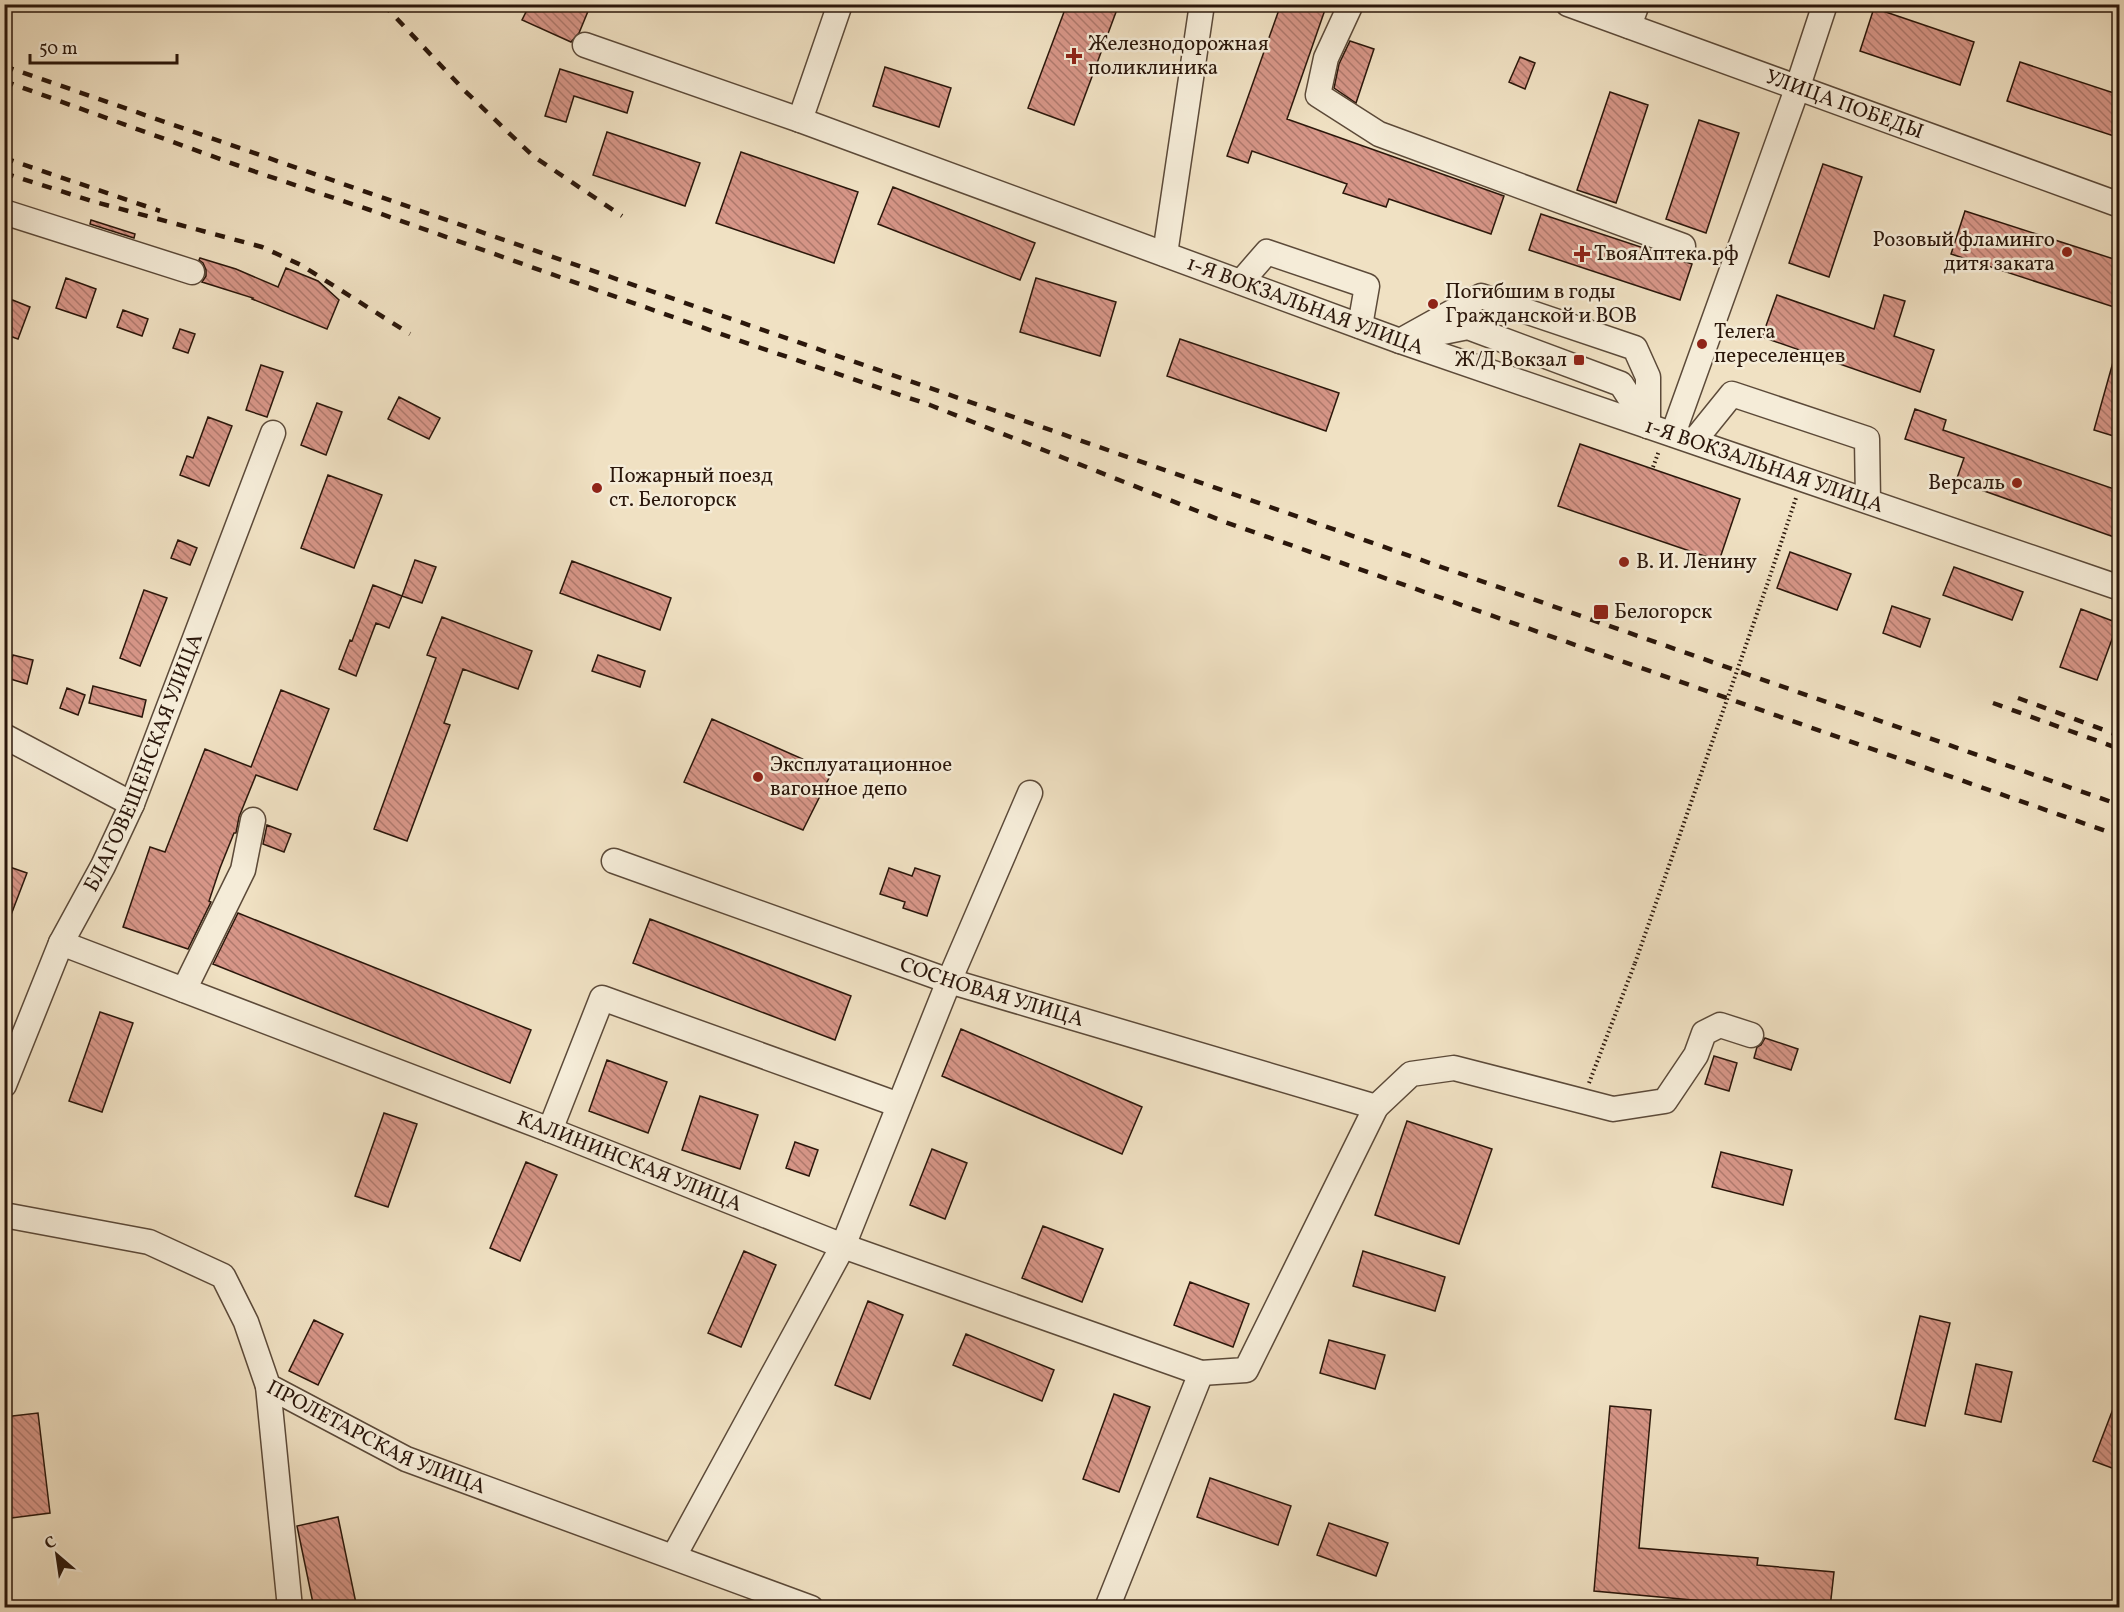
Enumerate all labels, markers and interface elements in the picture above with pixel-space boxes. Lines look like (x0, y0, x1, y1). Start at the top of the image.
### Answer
scale bar (30, 27, 177, 65)
place label: Железнодорожная поликлиника (1088, 30, 1269, 83)
text: 50 m (39, 37, 78, 62)
marker: Железнодорожная поликлиника (1065, 47, 1083, 65)
street label: УЛИЦА ПОБЕДЫ (1761, 62, 1927, 147)
place label: Розовый фламинго дитя заката (1873, 226, 2055, 279)
place label: ТвояАптека.рф (1594, 240, 1739, 269)
marker: Розовый фламинго дитя заката (2060, 245, 2074, 259)
marker: ТвояАптека.рф (1575, 247, 1589, 261)
street label: 1-Я ВОКЗАЛЬНАЯ УЛИЦА (1182, 249, 1428, 363)
place label: Погибшим в годы Гражданской и ВОВ (1445, 278, 1637, 331)
marker: Погибшим в годы Гражданской и ВОВ (1426, 297, 1440, 311)
place label: Телега переселенцев (1714, 318, 1845, 371)
marker: Телега переселенцев (1695, 337, 1709, 351)
place label: Ж/Д Вокзал (1455, 346, 1567, 375)
marker: Ж/Д Вокзал (1572, 353, 1586, 367)
street label: 1-Я ВОКЗАЛЬНАЯ УЛИЦА (1641, 412, 1888, 520)
place label: Пожарный поезд ст. Белогорск (609, 462, 773, 515)
place label: Версаль (1928, 469, 2005, 498)
marker: Версаль (2010, 476, 2024, 490)
marker: Пожарный поезд ст. Белогорск (590, 481, 604, 495)
place label: В. И. Ленину (1636, 548, 1758, 577)
marker: В. И. Ленину (1617, 555, 1631, 569)
place label: Белогорск (1614, 598, 1712, 627)
marker: Белогорск (1592, 603, 1610, 621)
street label: БЛАГОВЕЩЕНСКАЯ УЛИЦА (77, 629, 210, 897)
place label: Эксплуатационное вагонное депо (770, 751, 952, 804)
marker: Эксплуатационное вагонное депо (751, 770, 765, 784)
street label: СОСНОВАЯ УЛИЦА (896, 950, 1087, 1035)
street label: КАЛИНИНСКАЯ УЛИЦА (513, 1104, 746, 1219)
street label: ПРОЛЕТАРСКАЯ УЛИЦА (261, 1373, 490, 1502)
north arrow (27, 1525, 87, 1585)
text: С (41, 1532, 61, 1556)

